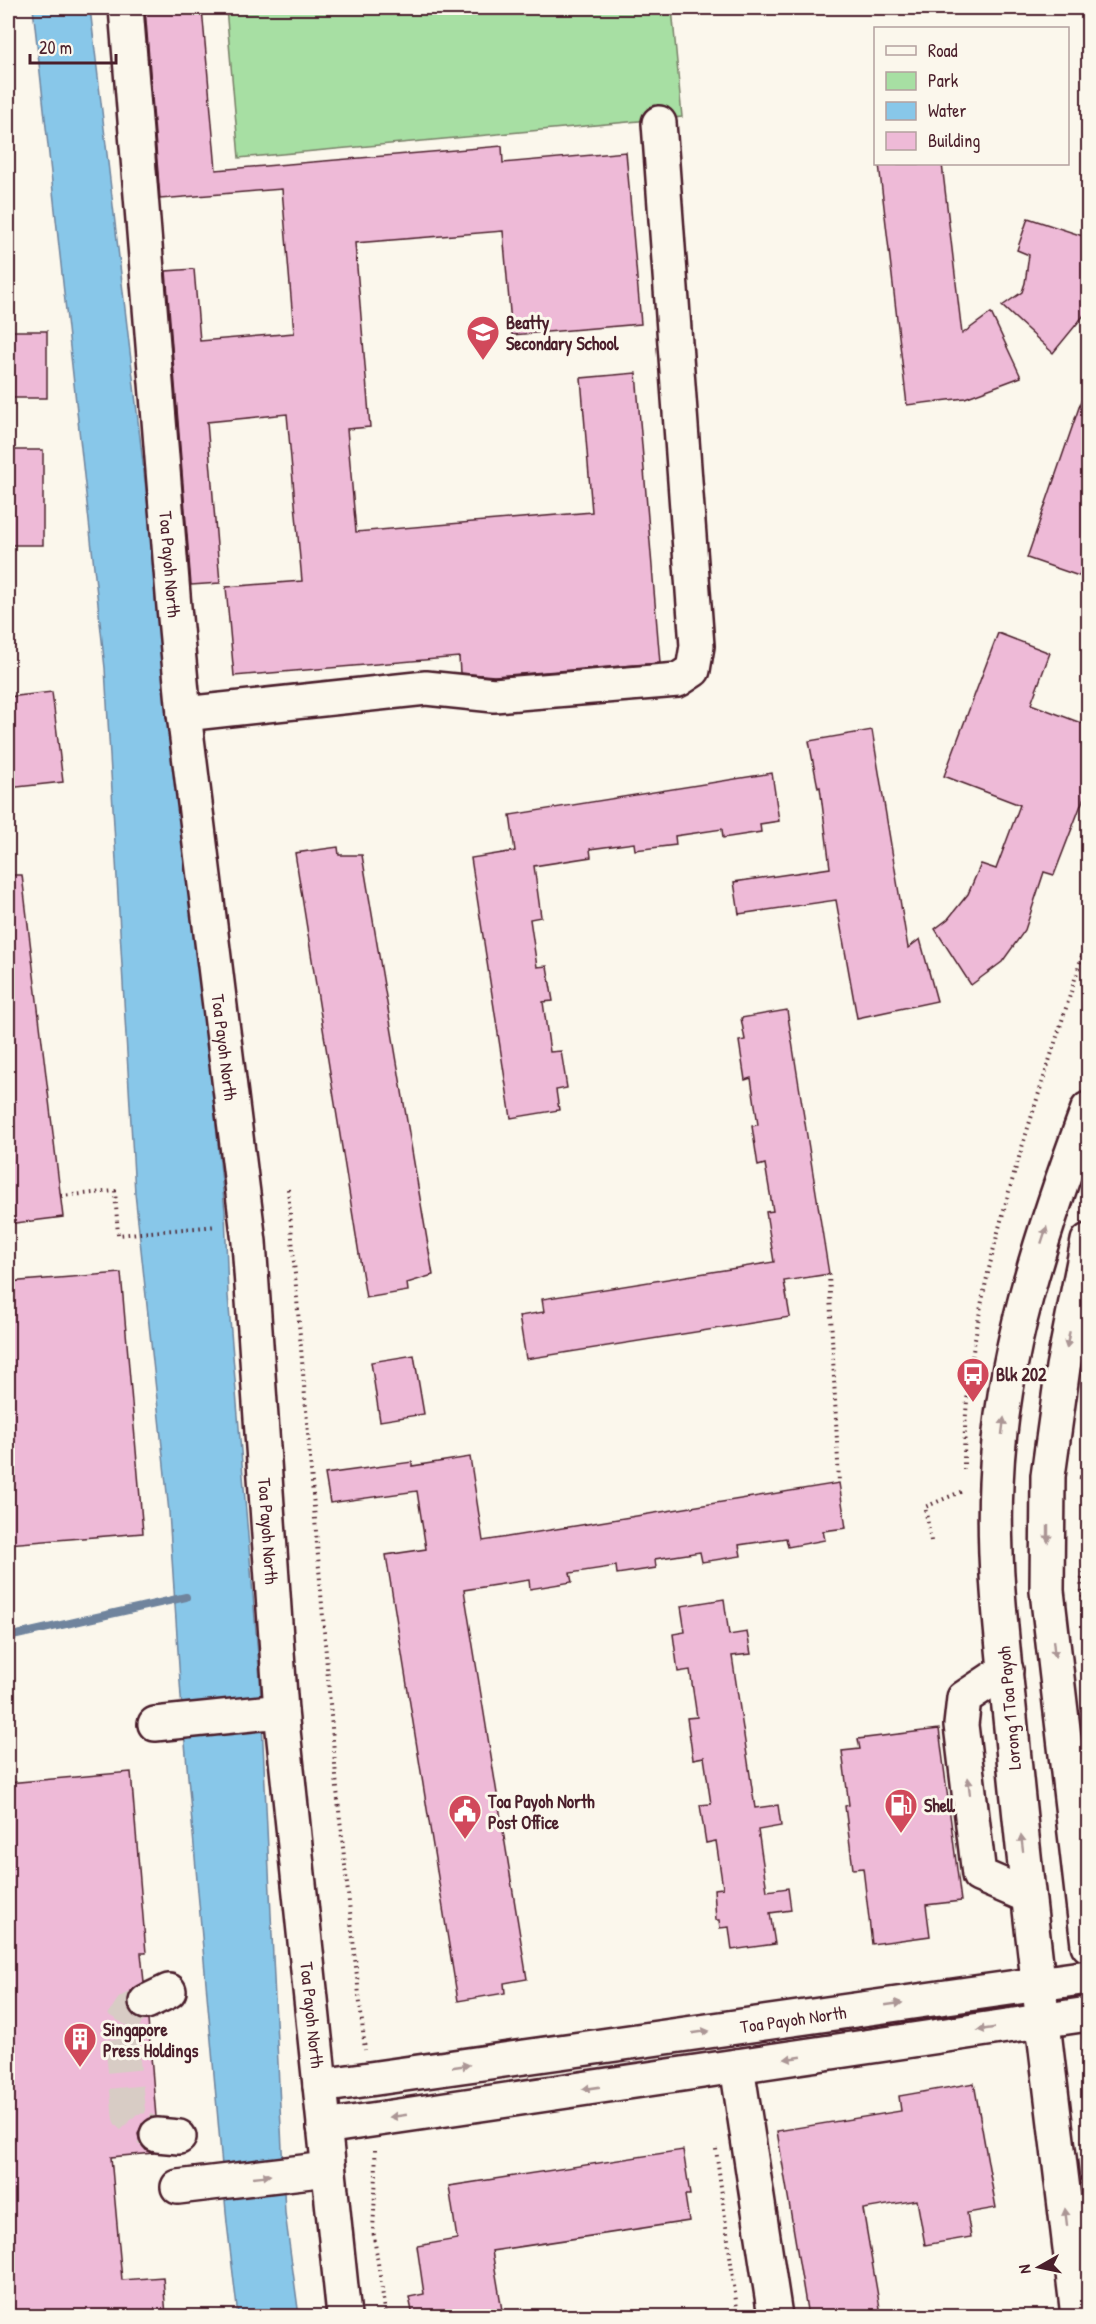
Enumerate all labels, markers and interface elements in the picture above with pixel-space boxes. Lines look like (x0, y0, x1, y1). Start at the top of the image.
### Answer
scale bar (30, 27, 116, 65)
legend (874, 27, 1069, 165)
text: 20 m (39, 35, 72, 60)
text: Road (928, 38, 958, 63)
text: Park (928, 68, 959, 93)
text: Water (928, 98, 966, 123)
text: Building (928, 128, 980, 153)
place label: Beatty Secondary School (506, 310, 620, 357)
school or university icon: Beatty Secondary School (465, 314, 501, 361)
street label: Toa Payoh North (154, 510, 187, 619)
street label: Toa Payoh North (206, 993, 244, 1102)
one-way arrow (1040, 1226, 1049, 1244)
one-way arrow (1063, 1331, 1072, 1350)
bus stop icon: Blk 202 (955, 1356, 991, 1403)
place label: Blk 202 (996, 1362, 1047, 1387)
one-way arrow (998, 1416, 1007, 1435)
street label: Toa Payoh North (253, 1477, 285, 1586)
one-way arrow (1043, 1524, 1053, 1543)
one-way arrow (1049, 1639, 1059, 1658)
street label: Lorong 1 Toa Payoh (991, 1645, 1027, 1771)
one-way arrow (964, 1777, 973, 1796)
fuel station icon: Shell (883, 1787, 919, 1834)
place label: Toa Payoh North Post Office (487, 1789, 595, 1835)
public building icon: Toa Payoh North Post Office (447, 1793, 483, 1840)
place label: Shell (924, 1793, 956, 1818)
one-way arrow (1017, 1833, 1027, 1852)
street label: Toa Payoh North (295, 1960, 331, 2070)
street label: Toa Payoh North (739, 1999, 848, 2039)
one-way arrow (885, 2000, 904, 2009)
place label: Singapore Press Holdings (103, 2017, 198, 2064)
building icon: Singapore Press Holdings (62, 2021, 98, 2068)
one-way arrow (976, 2025, 995, 2034)
one-way arrow (692, 2027, 711, 2036)
one-way arrow (784, 2053, 803, 2062)
one-way arrow (452, 2061, 471, 2070)
one-way arrow (582, 2083, 601, 2092)
one-way arrow (389, 2112, 408, 2121)
one-way arrow (253, 2172, 272, 2181)
one-way arrow (1062, 2207, 1071, 2226)
north arrow (1009, 2237, 1069, 2297)
text: N (1013, 2263, 1036, 2275)

